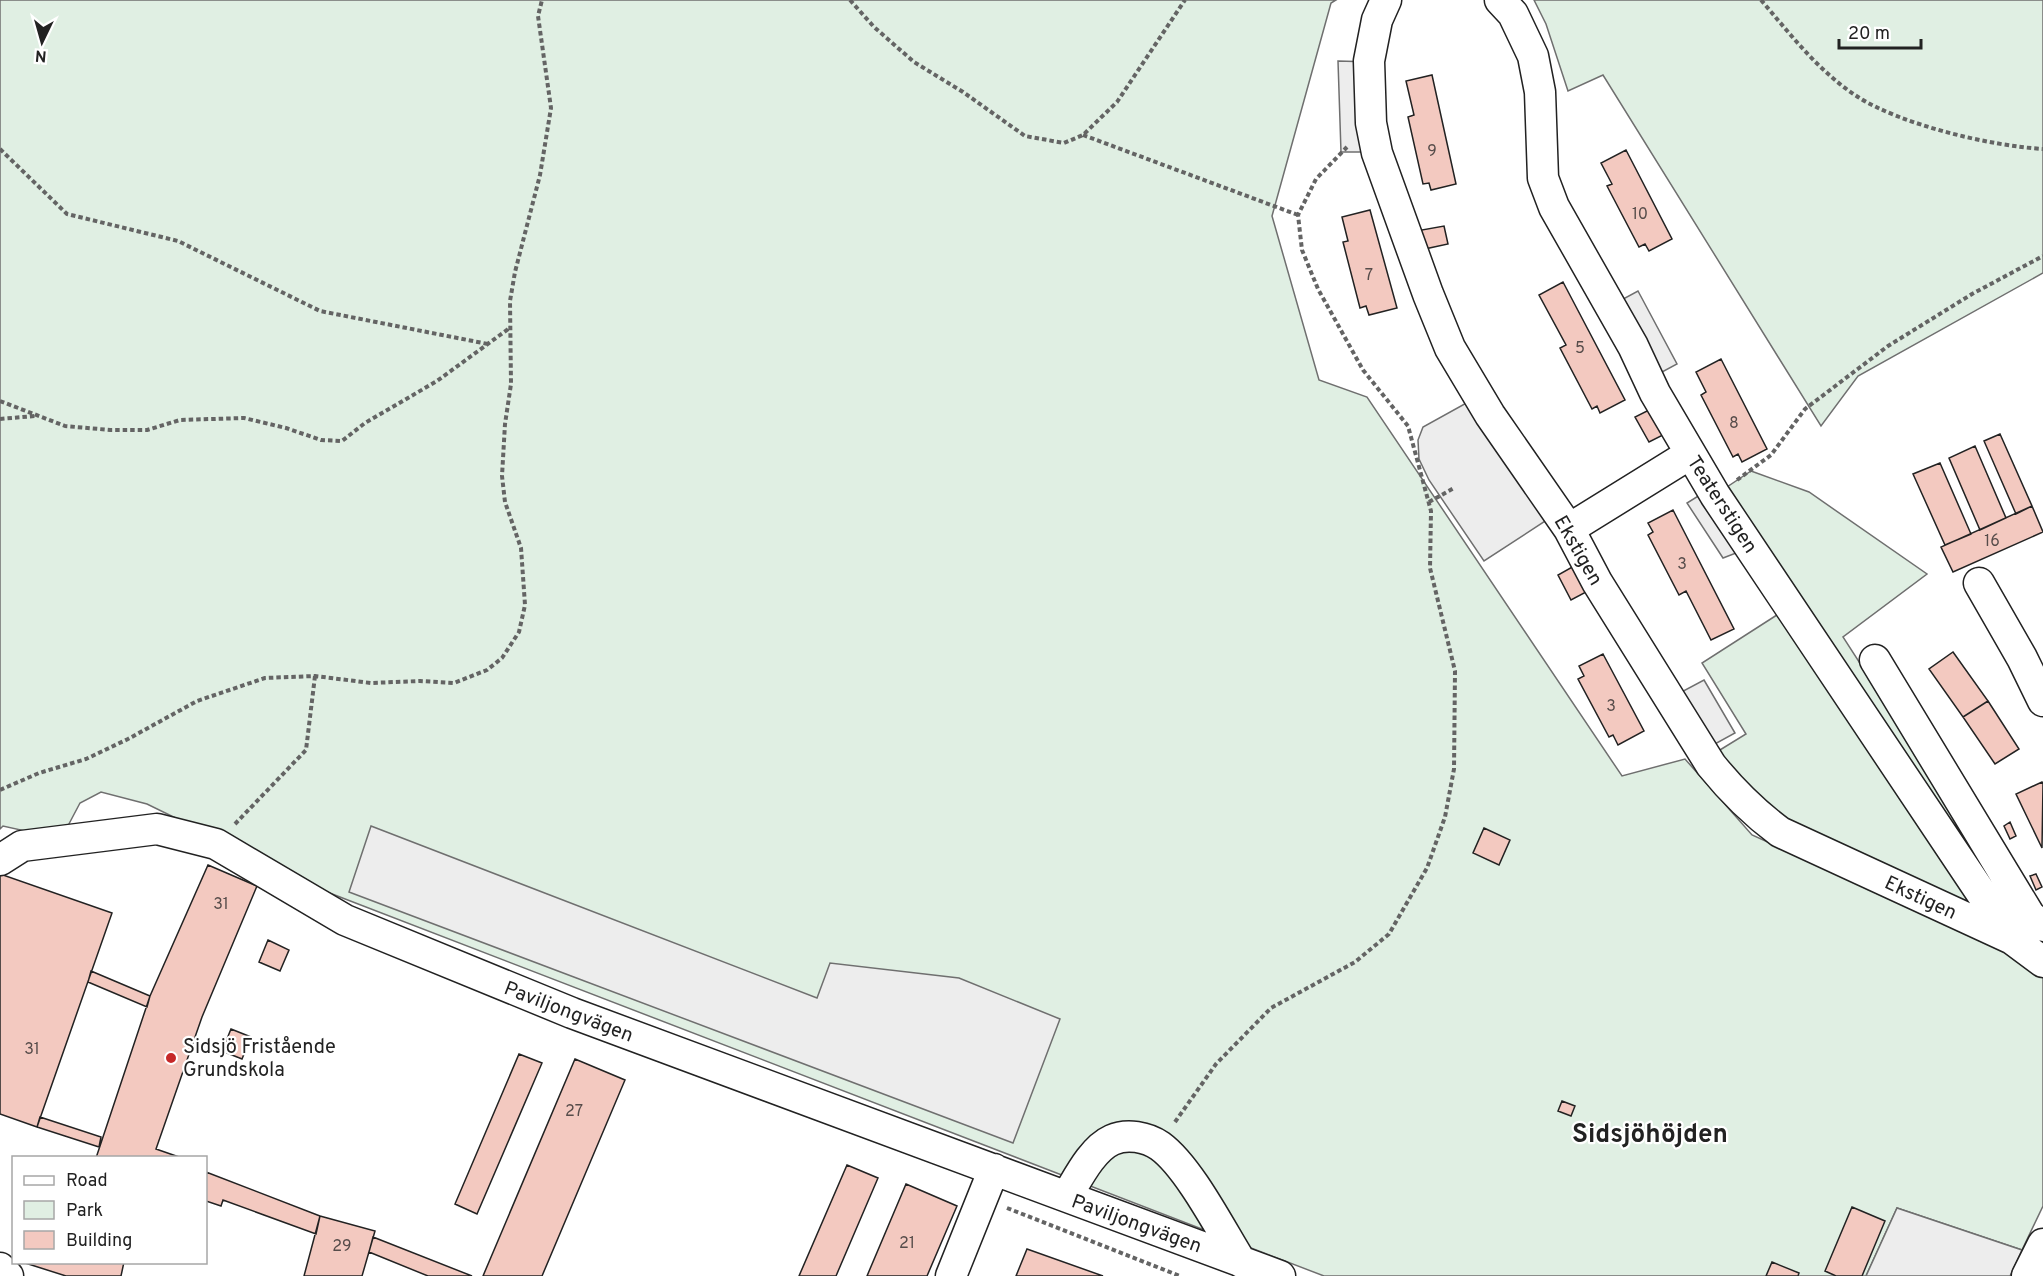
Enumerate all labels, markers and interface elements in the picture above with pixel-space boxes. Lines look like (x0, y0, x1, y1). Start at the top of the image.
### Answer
north arrow (12, 12, 72, 72)
scale bar (1839, 12, 1922, 50)
text: 20 m (1848, 23, 1890, 46)
text: N (34, 44, 47, 65)
house number: 9 (1427, 142, 1437, 162)
house number: 10 (1632, 205, 1648, 225)
house number: 7 (1365, 266, 1373, 286)
house number: 5 (1575, 339, 1585, 359)
house number: 8 (1729, 414, 1739, 434)
street label: Teaterstigen (1680, 451, 1763, 559)
street label: Ekstigen (1547, 511, 1608, 591)
house number: 16 (1984, 532, 2000, 552)
house number: 3 (1677, 555, 1687, 575)
house number: 3 (1606, 697, 1616, 717)
street label: Ekstigen (1880, 871, 1961, 927)
house number: 31 (213, 895, 229, 915)
street label: Paviljongvägen (500, 976, 637, 1050)
place label: Sidsjö Fristående Grundskola (183, 1035, 336, 1084)
house number: 31 (24, 1040, 40, 1060)
marker: Sidsjö Fristående Grundskola (164, 1051, 178, 1065)
house number: 27 (565, 1102, 583, 1122)
district label: Sidsjöhöjden (1572, 1119, 1728, 1152)
legend (12, 1156, 207, 1264)
text: Road (66, 1170, 108, 1193)
street label: Paviljongvägen (1068, 1189, 1205, 1260)
text: Park (66, 1200, 103, 1223)
text: Building (66, 1230, 132, 1253)
house number: 21 (899, 1234, 915, 1254)
house number: 29 (332, 1237, 352, 1257)

